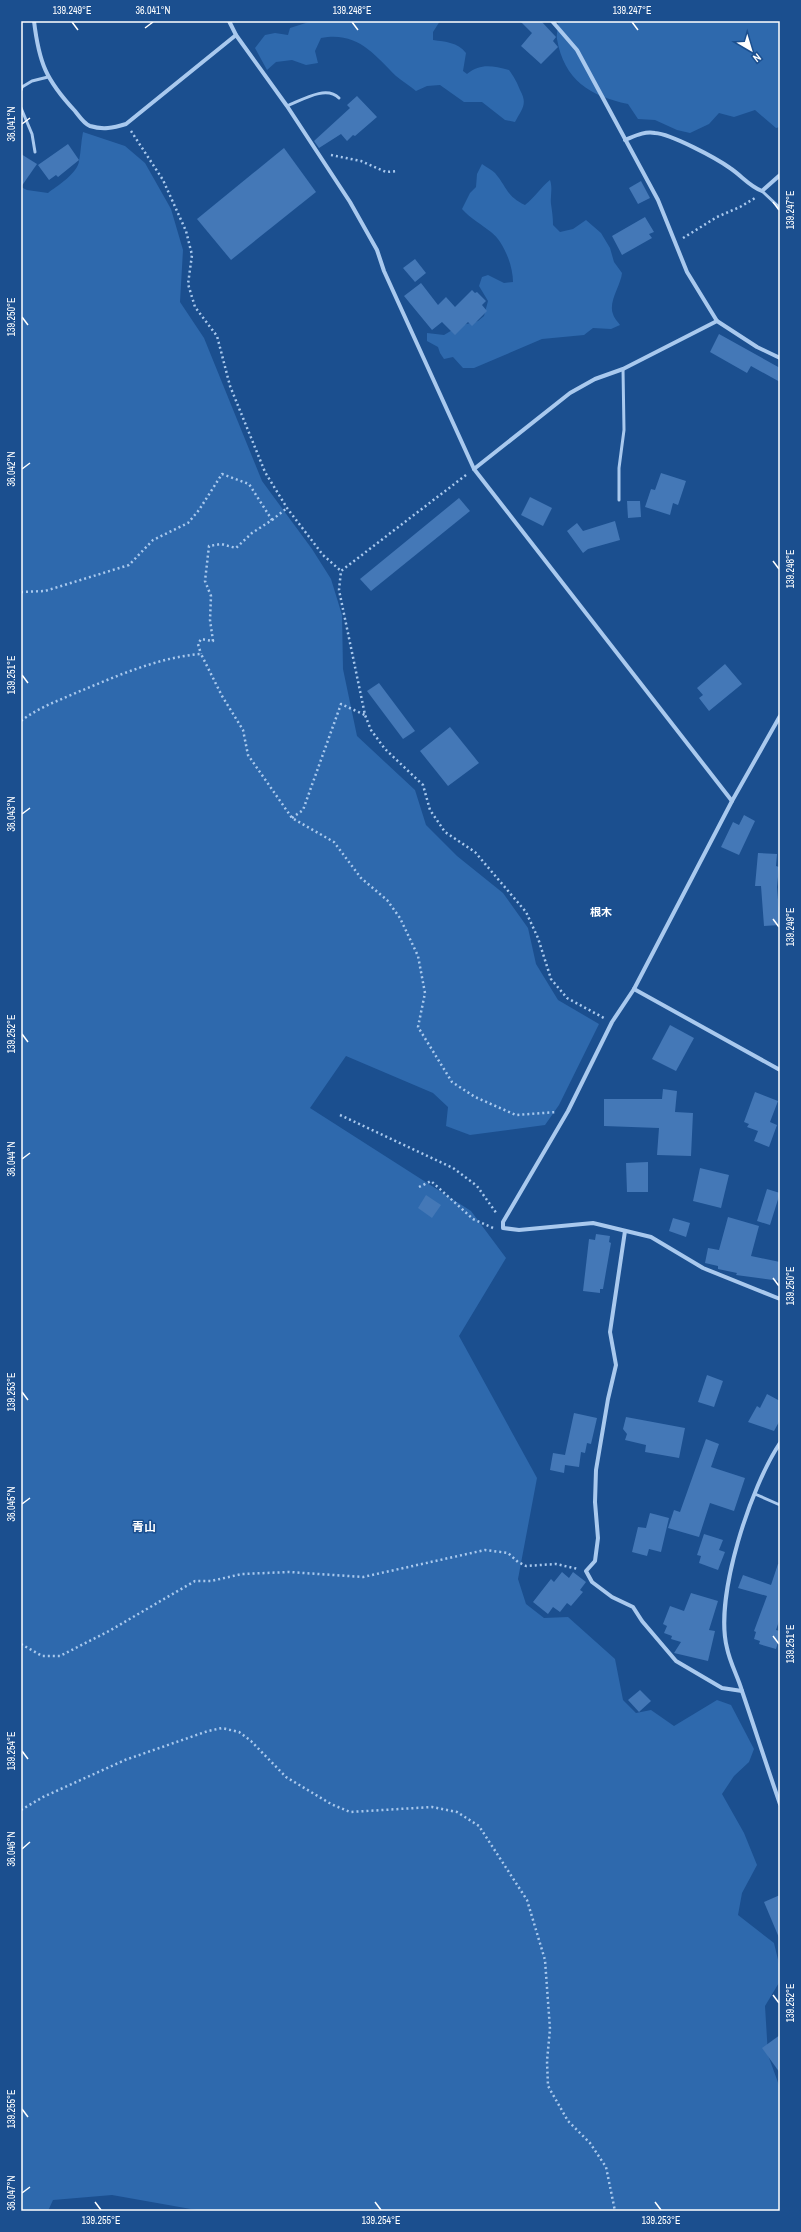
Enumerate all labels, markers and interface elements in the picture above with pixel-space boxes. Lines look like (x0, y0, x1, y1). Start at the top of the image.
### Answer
text: 139.249°E (52, 4, 92, 17)
text: 36.041°N (136, 4, 171, 17)
text: 139.248°E (332, 4, 372, 17)
text: 139.247°E (612, 4, 652, 17)
north arrow (731, 30, 771, 70)
text: N (750, 50, 764, 65)
text: 36.041°N (5, 106, 18, 142)
text: 139.247°E (784, 190, 797, 230)
text: 139.250°E (5, 297, 18, 337)
text: 36.042°N (5, 451, 18, 487)
text: 139.248°E (784, 549, 797, 589)
text: 139.251°E (5, 655, 18, 695)
text: 36.043°N (5, 796, 18, 832)
district label: 根木 (590, 905, 612, 919)
text: 139.249°E (784, 907, 797, 947)
text: 139.252°E (5, 1014, 18, 1054)
text: 36.044°N (5, 1141, 18, 1177)
text: 139.250°E (784, 1266, 797, 1306)
text: 139.253°E (5, 1372, 18, 1412)
text: 36.045°N (5, 1486, 18, 1522)
district label: 青山 (132, 1519, 156, 1535)
text: 139.251°E (784, 1624, 797, 1664)
text: 139.254°E (5, 1731, 18, 1771)
text: 36.046°N (5, 1831, 18, 1867)
text: 139.252°E (784, 1983, 797, 2023)
text: 139.255°E (5, 2089, 18, 2129)
text: 36.047°N (5, 2175, 18, 2211)
text: 139.255°E (81, 2214, 121, 2227)
text: 139.254°E (361, 2214, 401, 2227)
text: 139.253°E (641, 2214, 681, 2227)

